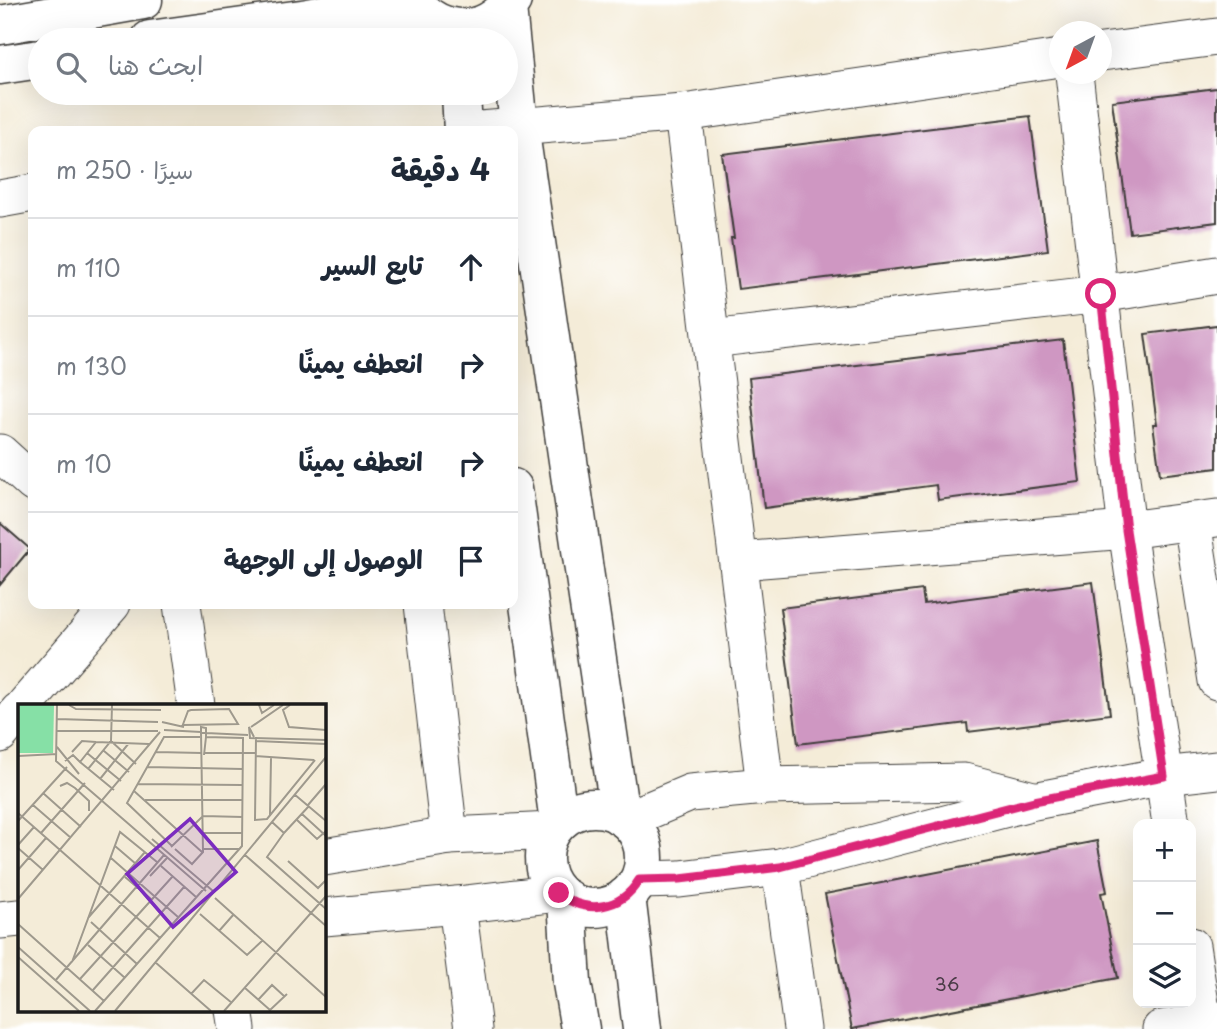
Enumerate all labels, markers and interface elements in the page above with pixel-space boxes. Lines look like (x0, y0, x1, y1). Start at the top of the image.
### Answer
north arrow (1049, 21, 1112, 84)
search box (28, 28, 518, 105)
text: ابحث هنا (108, 45, 203, 84)
icon: search (52, 48, 90, 86)
text: 4 دقيقة (391, 146, 490, 191)
text: سيرًا · 250 m (56, 152, 193, 187)
text: تابع السير (322, 245, 423, 284)
icon: ahead (452, 248, 490, 286)
text: 110 m (56, 250, 121, 285)
route start (1085, 278, 1116, 309)
text: انعطف يمينًا (299, 343, 423, 382)
icon: right (452, 346, 490, 384)
text: 130 m (56, 348, 127, 383)
text: انعطف يمينًا (299, 441, 423, 480)
icon: right (452, 444, 490, 482)
text: 10 m (56, 446, 112, 481)
text: الوصول إلى الوجهة (224, 539, 423, 578)
icon: arrive (452, 542, 490, 580)
inset map (18, 704, 326, 1012)
map controls (1133, 819, 1196, 1008)
button: + (1133, 819, 1196, 882)
route end (543, 877, 574, 908)
button: − (1133, 882, 1196, 945)
button: layers (1133, 945, 1196, 1008)
house number: 36 (935, 970, 959, 997)

